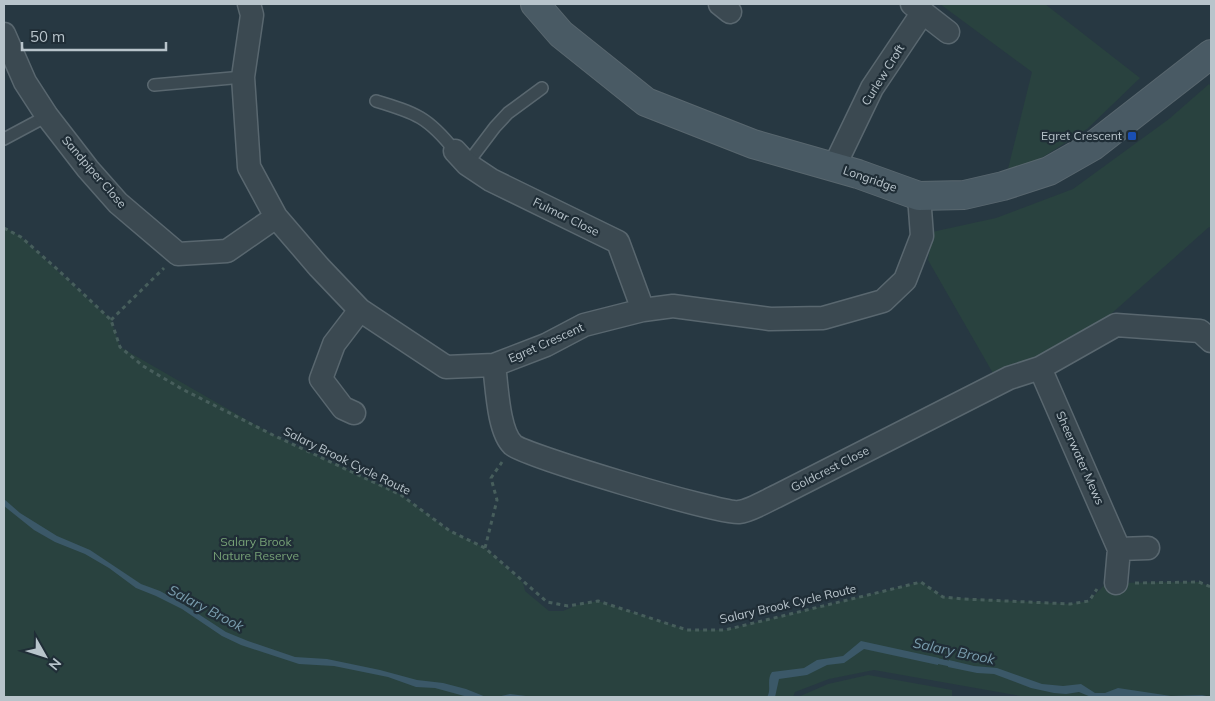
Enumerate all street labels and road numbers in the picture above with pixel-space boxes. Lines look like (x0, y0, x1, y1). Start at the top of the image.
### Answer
street label: Curlew Croft (858, 41, 907, 108)
street label: Sandpiper Close (59, 133, 130, 211)
street label: Longridge (841, 162, 899, 195)
street label: Fulmar Close (531, 194, 602, 239)
street label: Egret Crescent (506, 319, 586, 366)
street label: Sheerwater Mews (1053, 409, 1108, 507)
street label: Salary Brook Cycle Route (281, 423, 413, 498)
street label: Goldcrest Close (788, 442, 872, 495)
street label: Salary Brook Cycle Route (718, 580, 858, 627)

